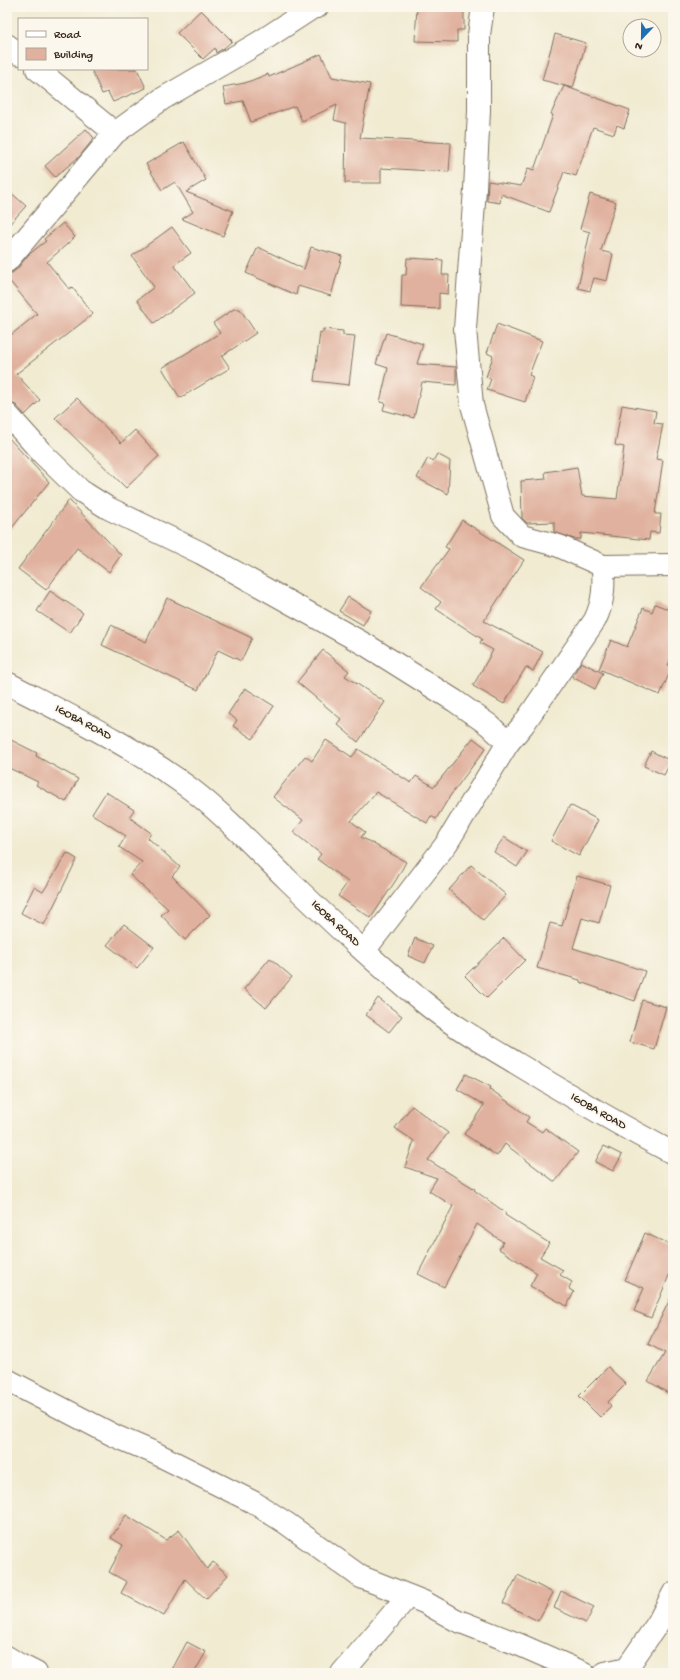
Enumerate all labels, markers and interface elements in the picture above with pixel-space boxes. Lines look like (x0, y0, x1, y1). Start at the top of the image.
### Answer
legend (18, 18, 148, 70)
north arrow (622, 18, 662, 58)
text: Road (54, 29, 81, 43)
text: N (633, 39, 645, 52)
text: Building (53, 49, 93, 63)
street label: IGOBA ROAD (52, 702, 114, 744)
street label: IGOBA ROAD (307, 898, 363, 950)
street label: IGOBA ROAD (568, 1090, 629, 1134)

